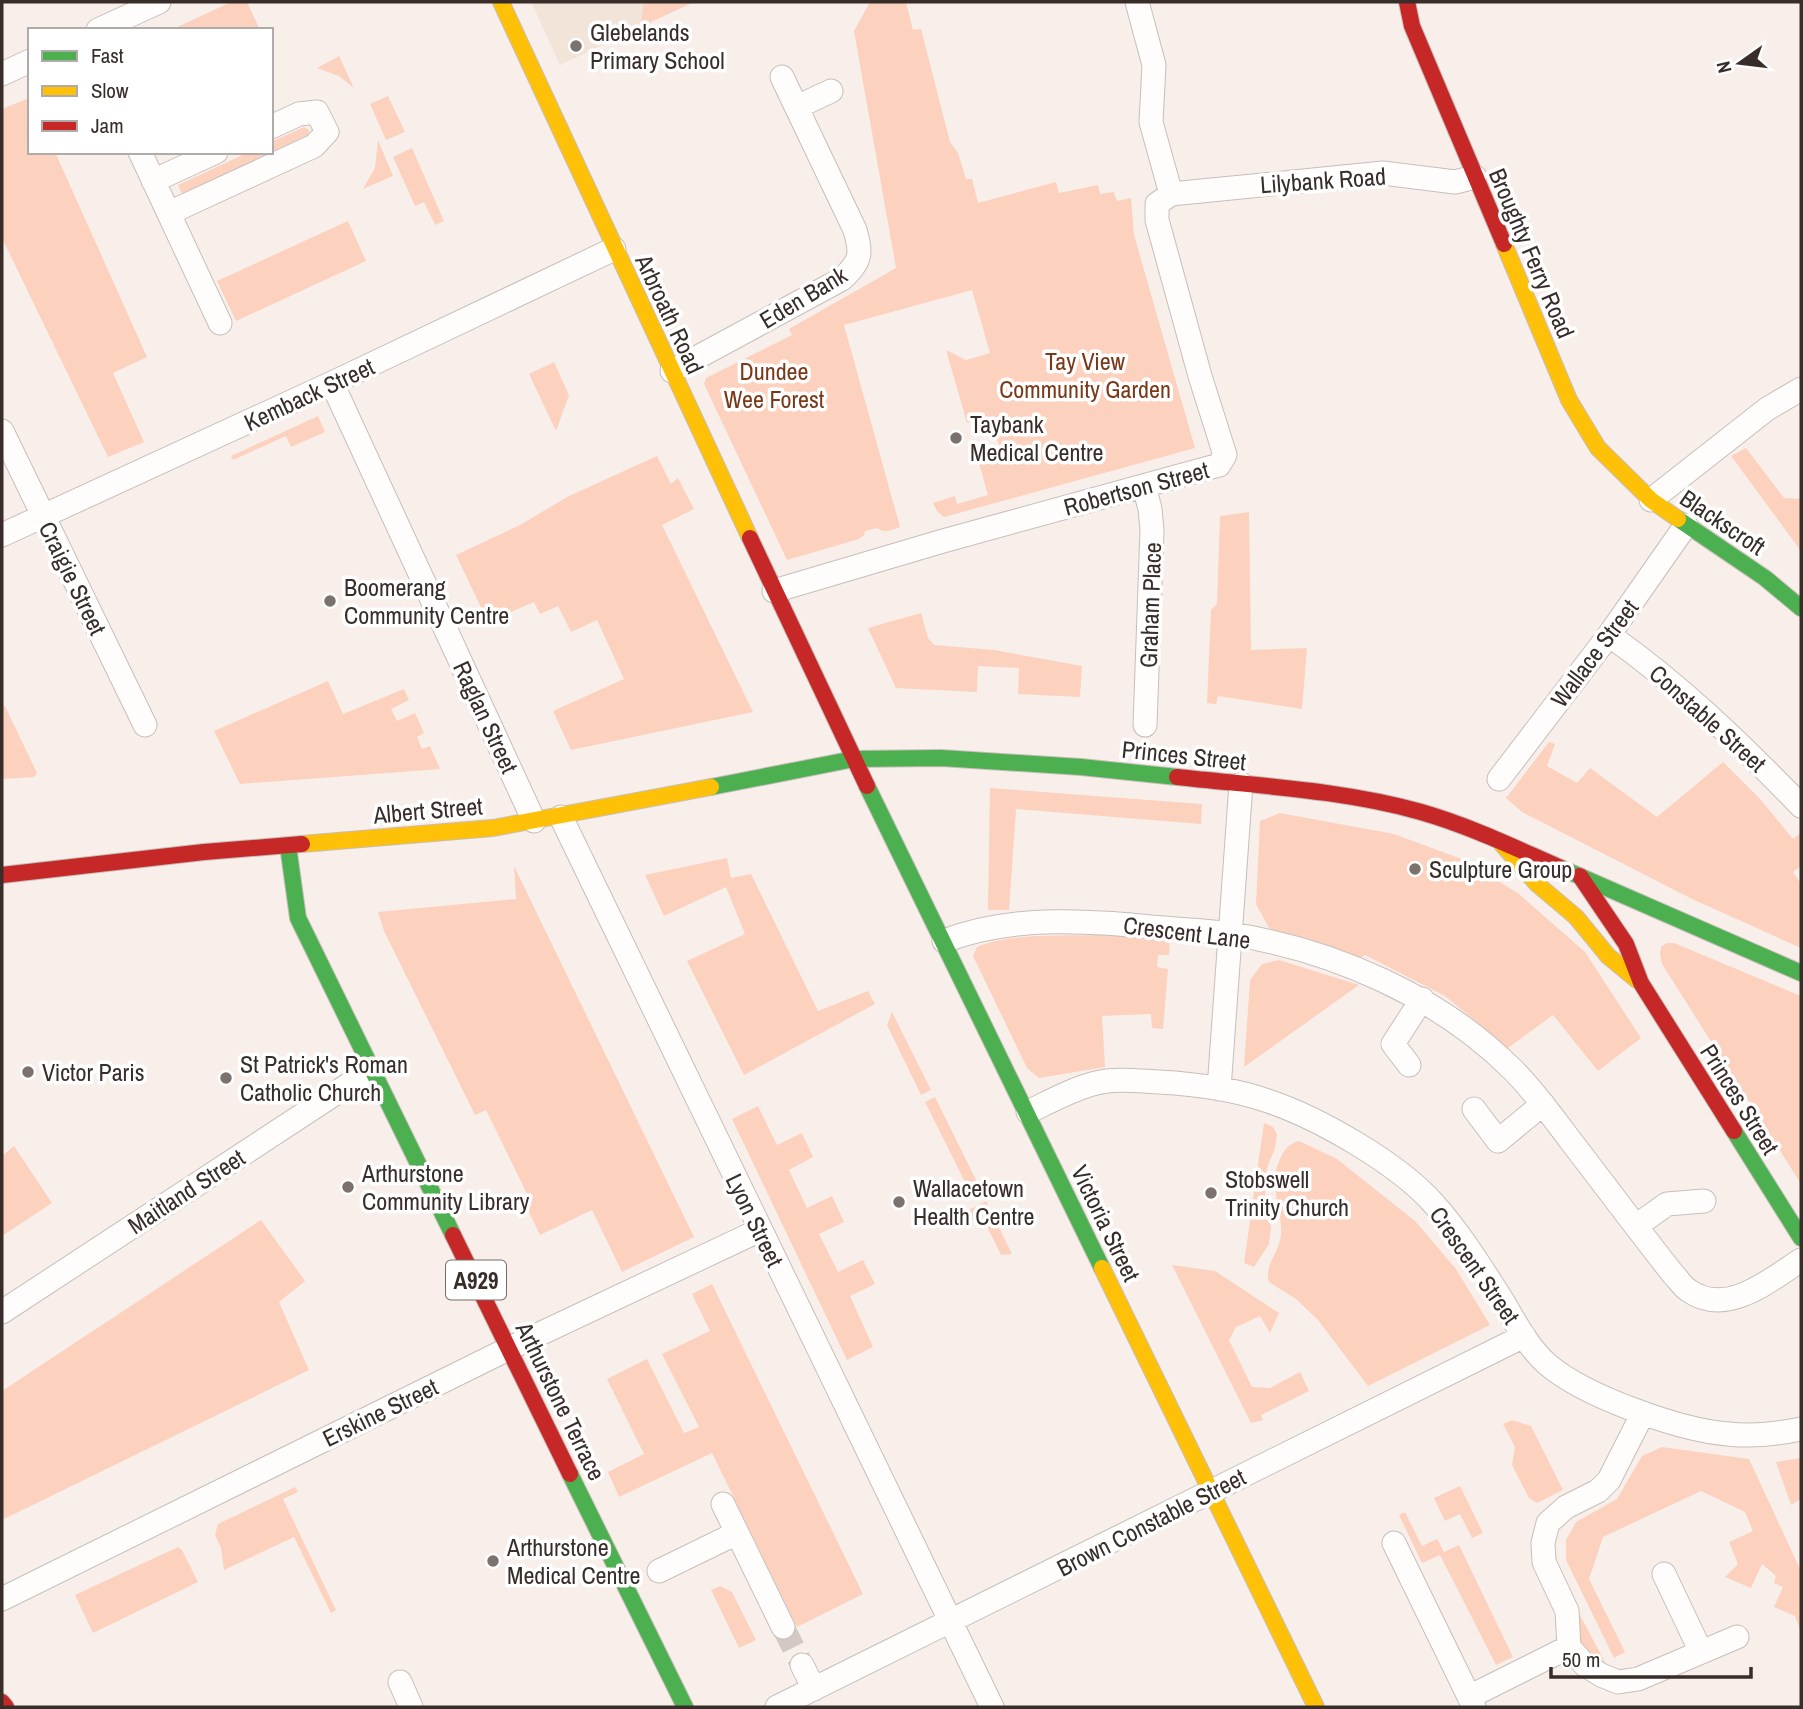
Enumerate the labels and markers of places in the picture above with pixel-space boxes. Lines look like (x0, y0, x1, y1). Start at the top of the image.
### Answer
place label: Glebelands Primary School (590, 16, 725, 76)
marker: Glebelands Primary School (568, 38, 584, 54)
place label: Taybank Medical Centre (970, 408, 1103, 468)
marker: Taybank Medical Centre (948, 430, 964, 446)
place label: Boomerang Community Centre (344, 571, 509, 631)
marker: Boomerang Community Centre (322, 593, 338, 609)
place label: Sculpture Group (1429, 853, 1572, 885)
marker: Sculpture Group (1407, 861, 1423, 877)
place label: St Patrick's Roman Catholic Church (240, 1048, 408, 1108)
place label: Victor Paris (42, 1056, 144, 1088)
marker: Victor Paris (20, 1064, 36, 1080)
marker: St Patrick's Roman Catholic Church (218, 1070, 234, 1086)
place label: Arthurstone Community Library (361, 1157, 529, 1217)
place label: Stobswell Trinity Church (1225, 1163, 1349, 1223)
place label: Wallacetown Health Centre (913, 1172, 1034, 1232)
marker: Arthurstone Community Library (340, 1179, 356, 1195)
marker: Stobswell Trinity Church (1203, 1185, 1219, 1201)
marker: Wallacetown Health Centre (891, 1194, 907, 1210)
place label: Arthurstone Medical Centre (506, 1531, 640, 1591)
marker: Arthurstone Medical Centre (485, 1553, 501, 1569)

